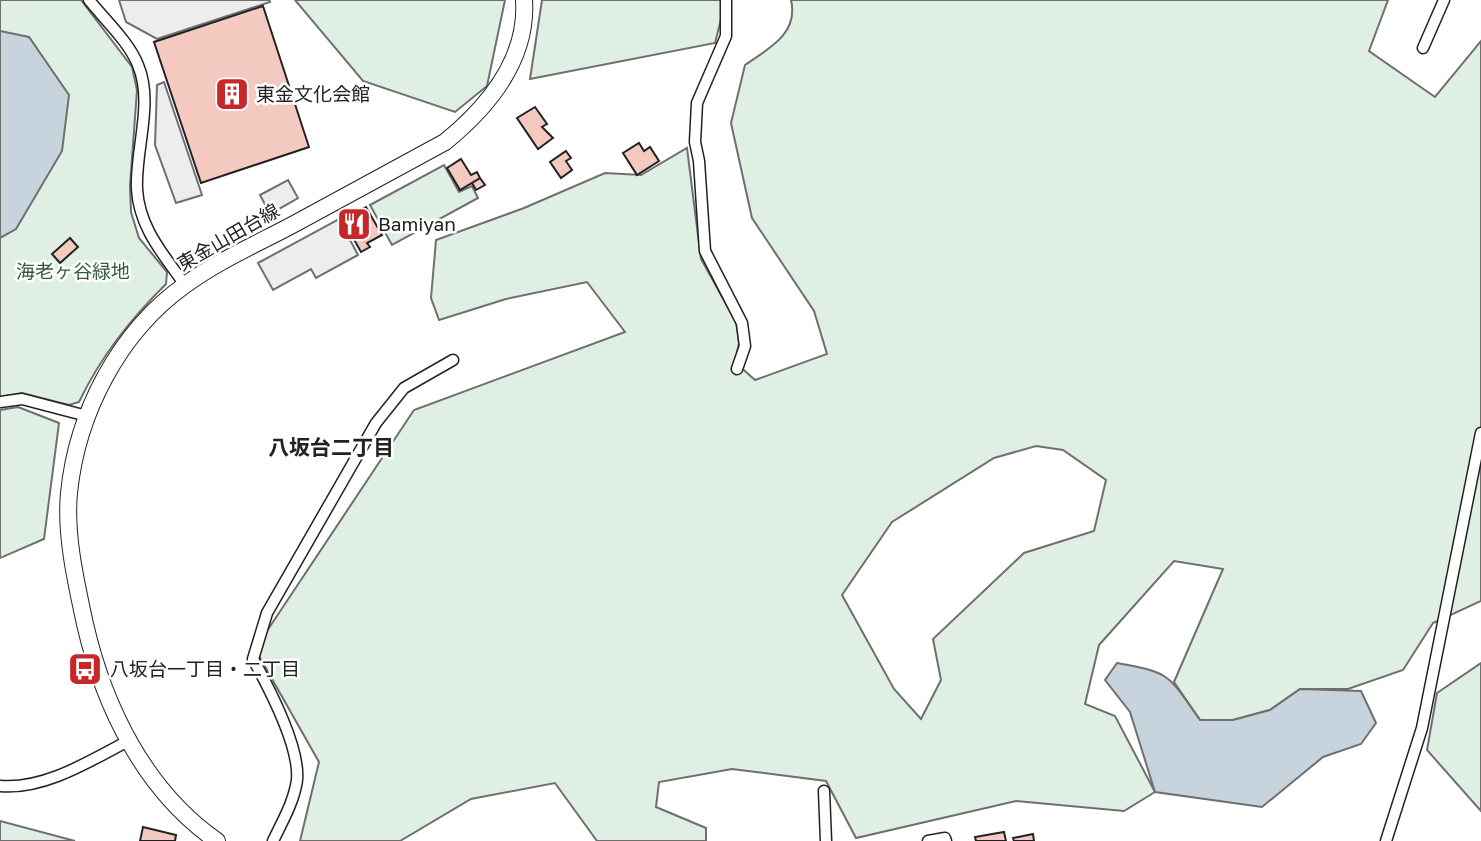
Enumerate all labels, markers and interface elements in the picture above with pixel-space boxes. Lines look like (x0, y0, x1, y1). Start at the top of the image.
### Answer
building icon: 東金文化会館 (213, 75, 251, 113)
place label: 東金文化会館 (256, 82, 370, 105)
street label: 東金山田台線 (173, 198, 283, 275)
restaurant icon: Bamiyan (335, 205, 373, 243)
place label: Bamiyan (378, 212, 456, 235)
park label: 海老ヶ谷緑地 (16, 259, 130, 282)
district label: 八坂台二丁目 (268, 434, 394, 460)
bus stop icon: 八坂台一丁目・二丁目 (66, 650, 104, 688)
place label: 八坂台一丁目・二丁目 (110, 657, 300, 680)

